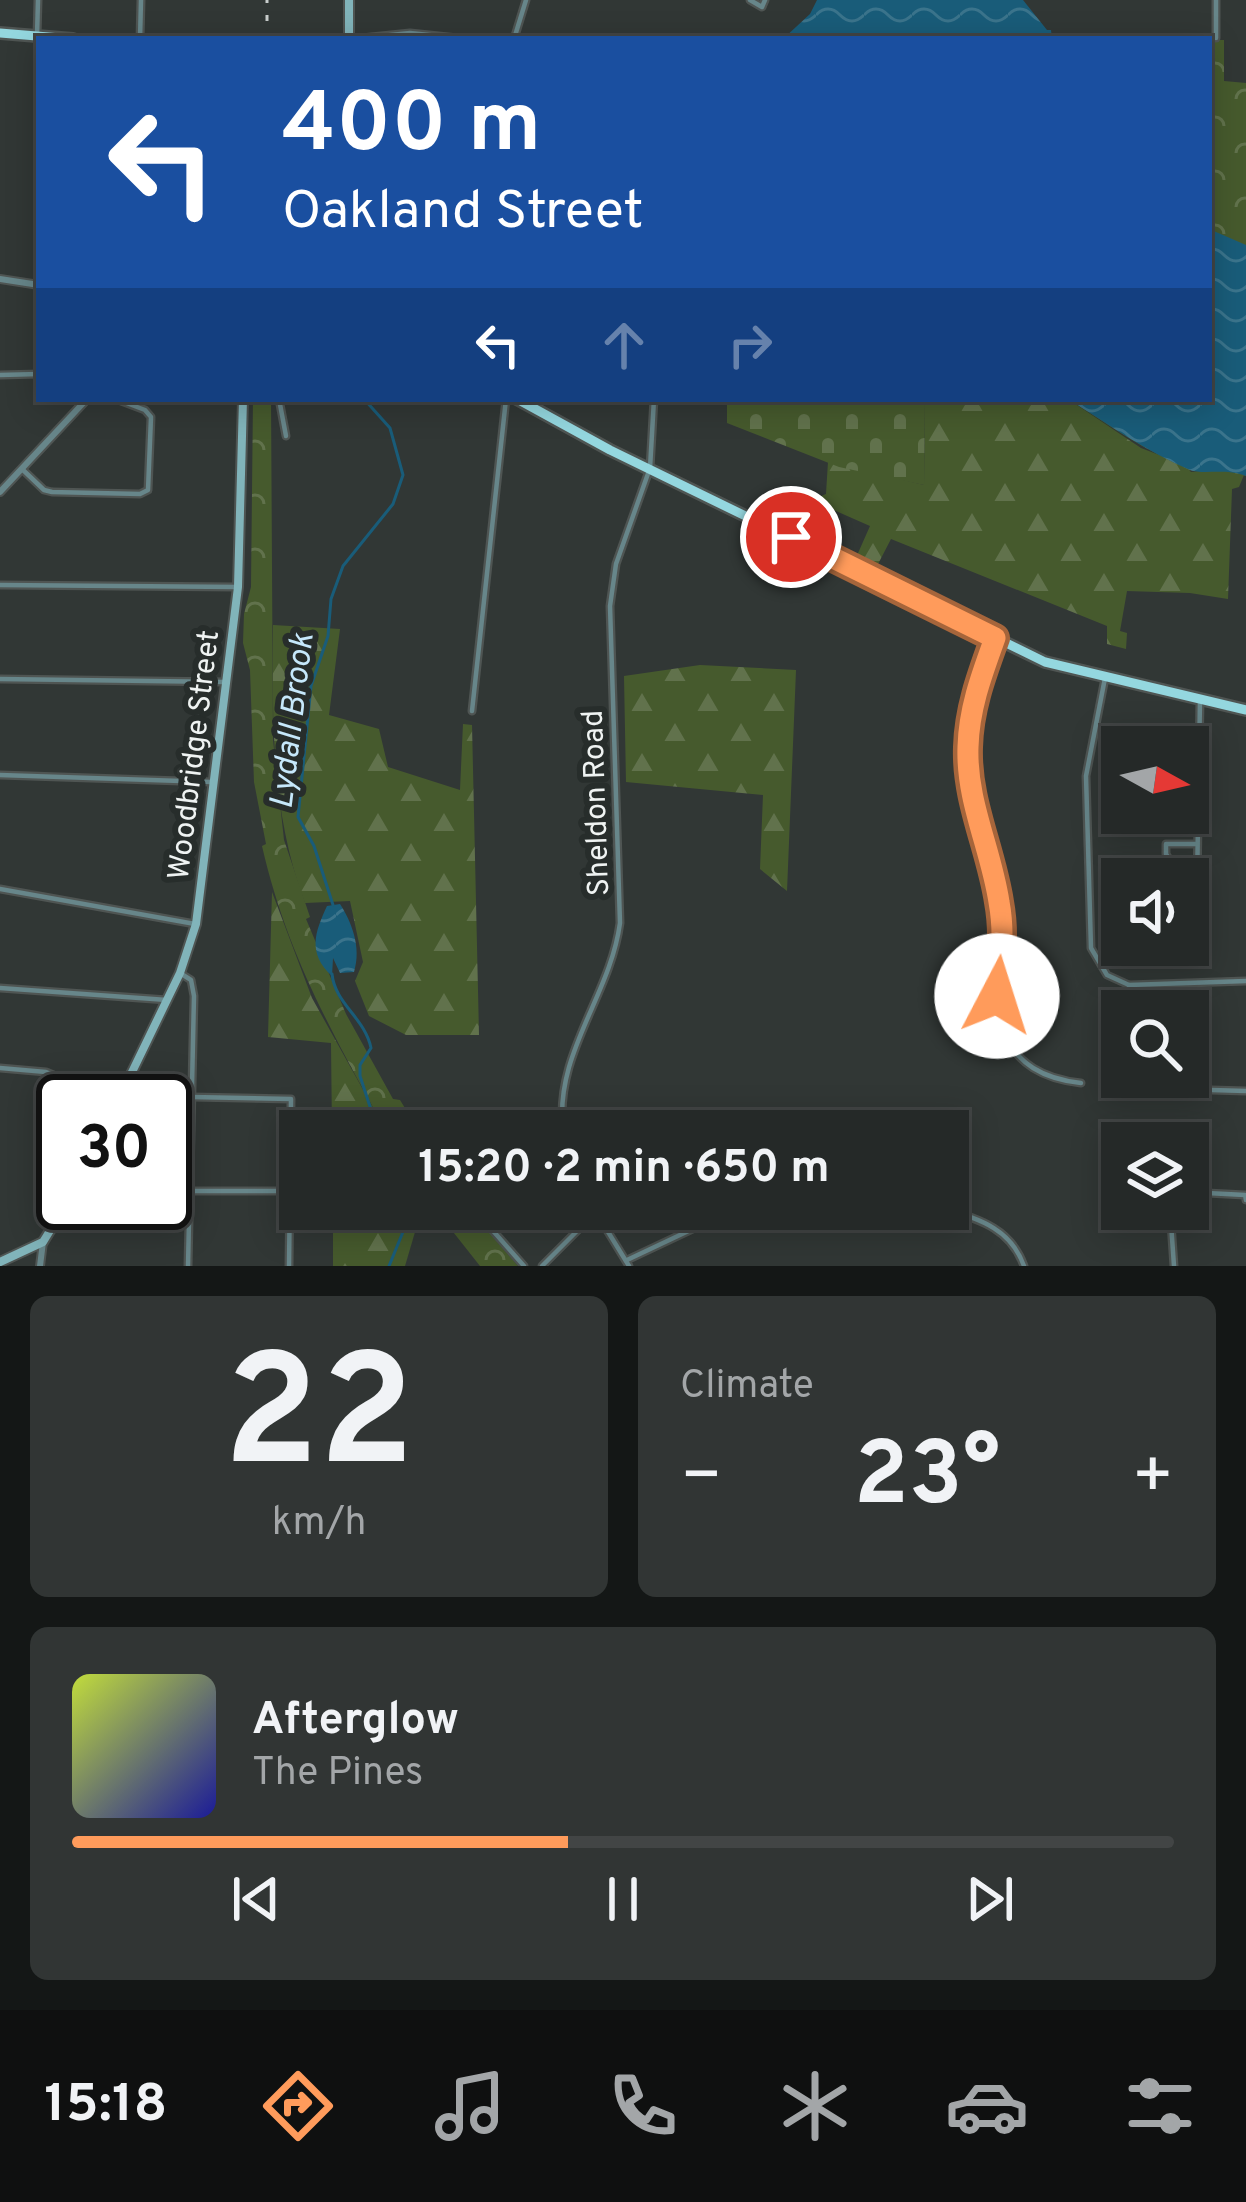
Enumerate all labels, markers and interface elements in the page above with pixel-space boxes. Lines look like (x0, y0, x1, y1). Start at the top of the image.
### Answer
text: 400 m (282, 75, 541, 181)
icon: left (84, 84, 240, 240)
text: Oakland Street (282, 179, 644, 248)
icon: left (465, 312, 531, 378)
icon: ahead (591, 312, 657, 378)
icon: right (717, 312, 783, 378)
pin (740, 486, 842, 588)
icon: arrive (758, 504, 824, 570)
street label: Woodbridge Street (162, 628, 229, 882)
water label: Lydall Brook (262, 630, 326, 812)
street label: Sheldon Road (576, 709, 619, 897)
north arrow (1101, 726, 1209, 834)
map controls (1101, 726, 1209, 1230)
button: sound (1101, 858, 1209, 966)
position arrow (934, 933, 1060, 1059)
button: search (1101, 990, 1209, 1098)
speed limit sign: 30 (36, 1074, 192, 1230)
button: layers (1101, 1122, 1209, 1230)
text: 15:20 · 2 min · 650 m (418, 1141, 830, 1198)
text: 22 (224, 1323, 414, 1521)
text: Climate (680, 1363, 814, 1412)
text: 23° (854, 1423, 1000, 1536)
text: − (680, 1438, 723, 1521)
text: + (1131, 1438, 1174, 1521)
text: km/h (272, 1500, 366, 1549)
text: Afterglow (252, 1693, 459, 1750)
text: The Pines (252, 1750, 423, 1799)
icon: previous (223, 1866, 289, 1932)
icon: pause (590, 1866, 656, 1932)
icon: next (957, 1866, 1023, 1932)
icon: directions (256, 2064, 340, 2148)
icon: music (428, 2064, 512, 2148)
icon: phone (601, 2064, 685, 2148)
icon: climate (773, 2064, 857, 2148)
icon: car (945, 2064, 1029, 2148)
icon: filters (1118, 2064, 1202, 2148)
text: 15:18 (44, 2072, 167, 2141)

